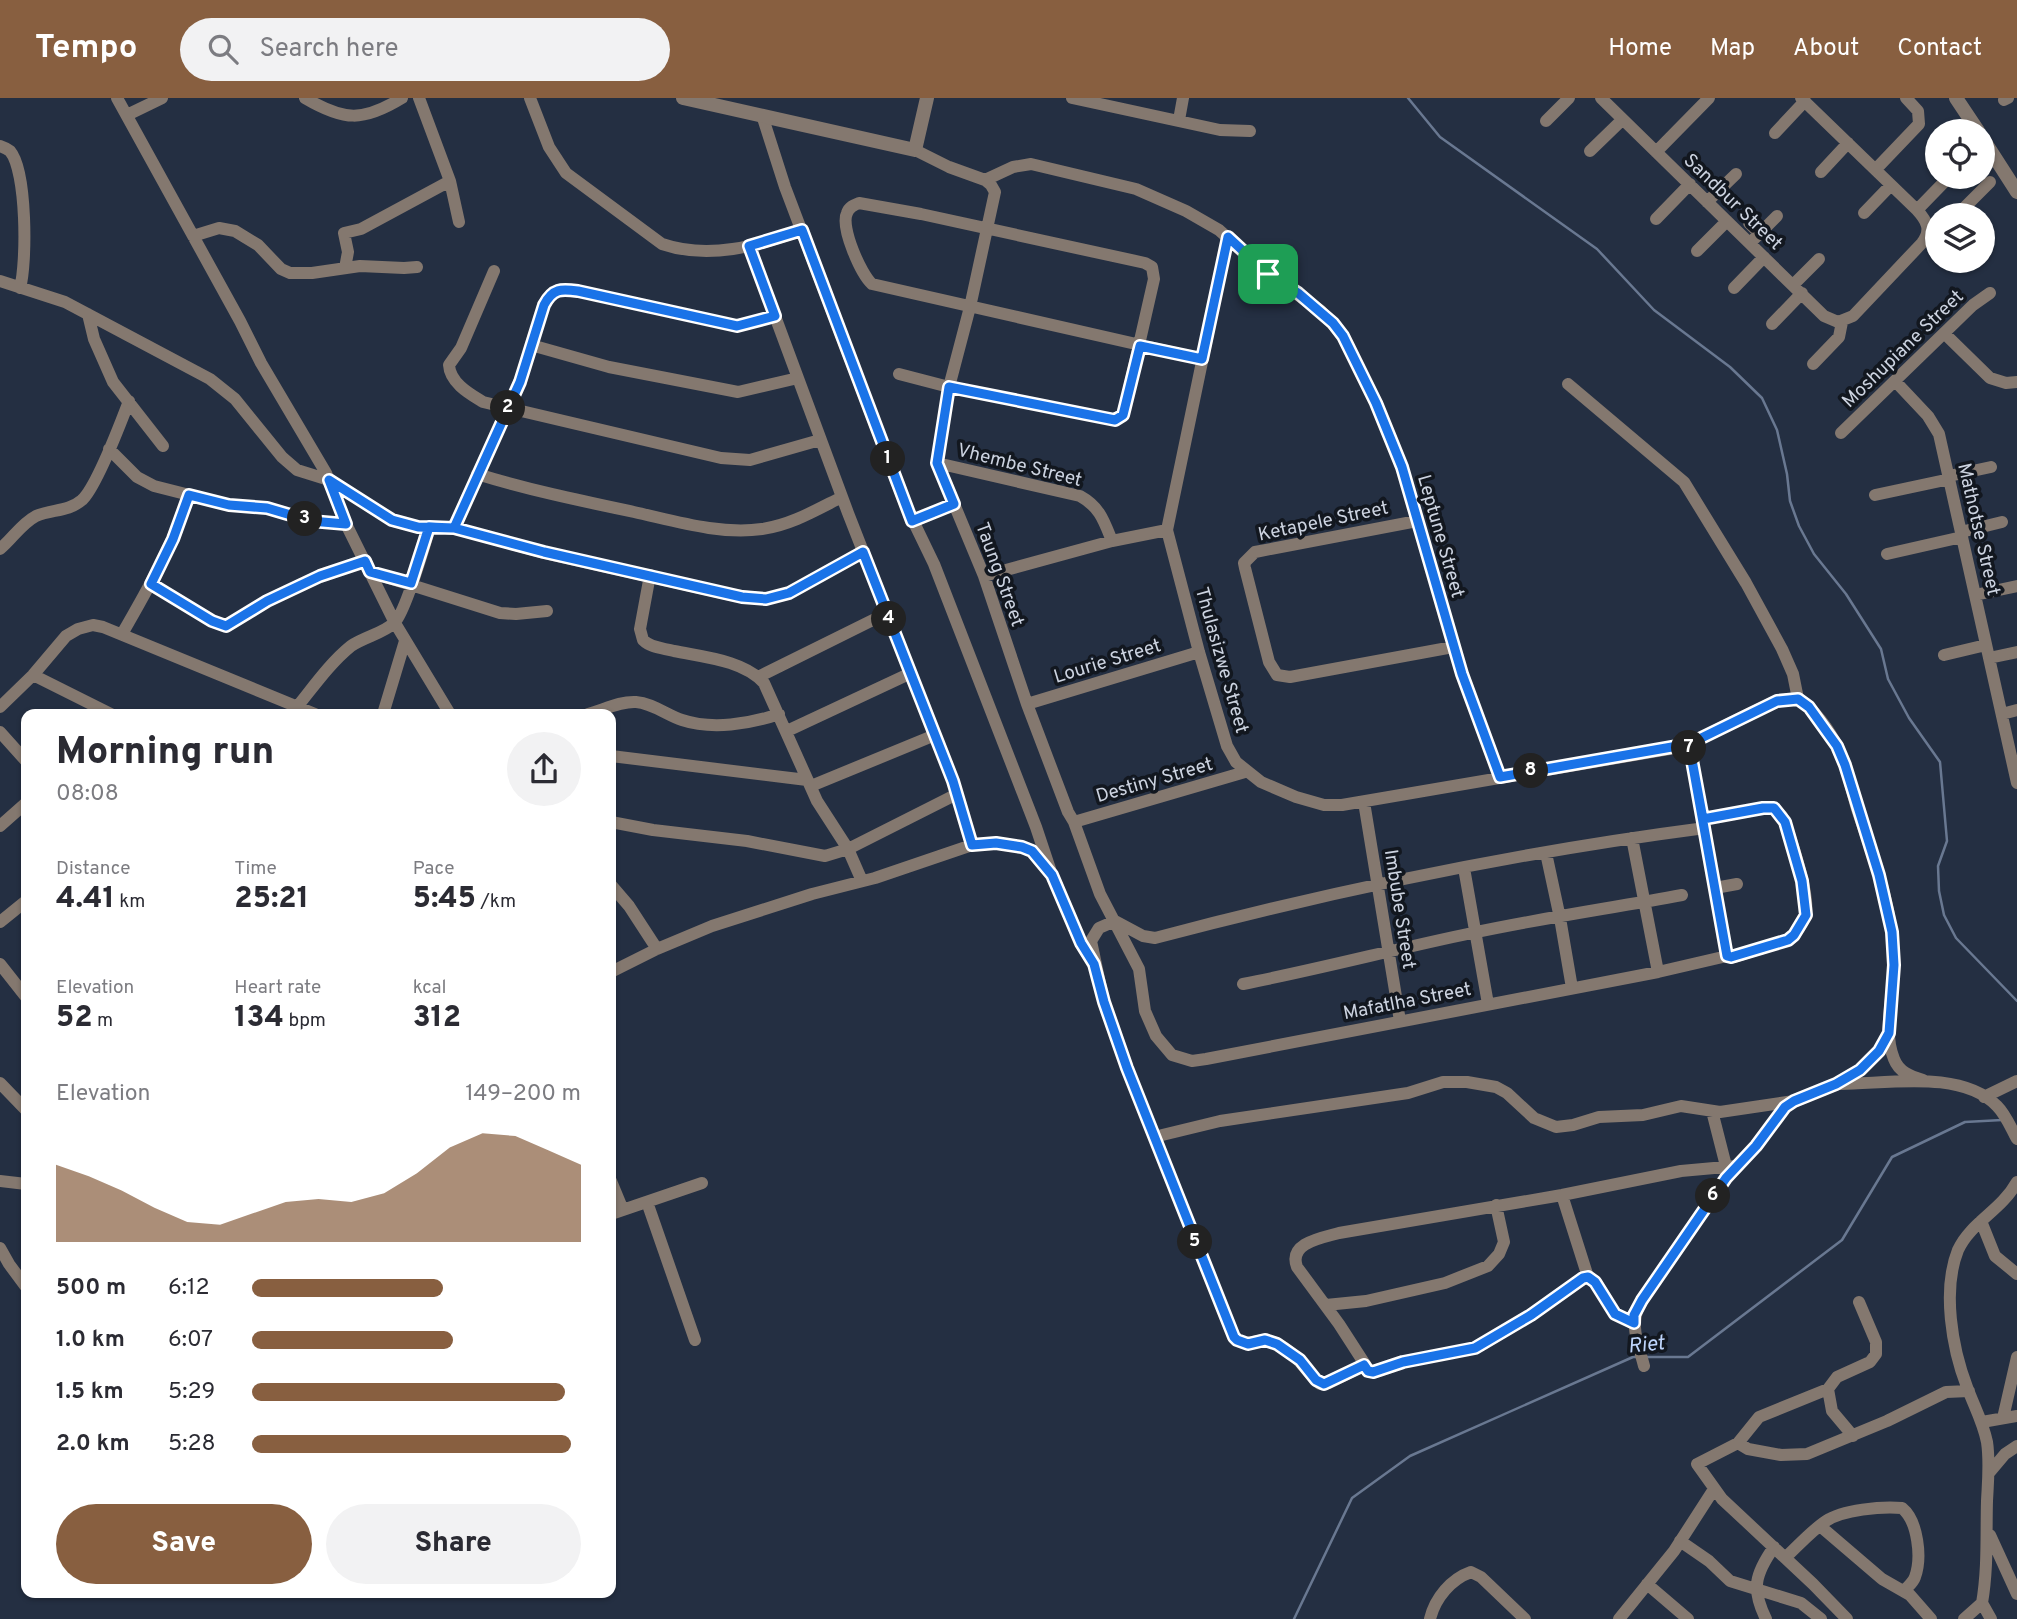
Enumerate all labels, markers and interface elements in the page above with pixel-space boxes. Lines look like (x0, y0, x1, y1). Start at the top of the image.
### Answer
search box (180, 18, 670, 81)
text: Tempo (35, 28, 138, 70)
icon: search (204, 30, 242, 68)
text: Search here (260, 33, 398, 66)
text: Home (1608, 34, 1672, 64)
text: Map (1710, 34, 1755, 64)
text: About (1793, 34, 1859, 64)
text: Contact (1897, 34, 1982, 64)
map controls (1925, 119, 1995, 273)
button: locate (1925, 119, 1995, 189)
street label: Sandbur Street (1678, 149, 1787, 256)
button: layers (1925, 203, 1995, 273)
pin (1238, 244, 1298, 304)
icon: arrive (1249, 255, 1287, 293)
street label: Moshupiane Street (1838, 285, 1969, 414)
pin: 2 (490, 390, 526, 426)
text: 2 (502, 395, 513, 419)
street label: Vhembe Street (955, 439, 1084, 493)
pin: 1 (870, 442, 906, 476)
text: 1 (884, 446, 891, 470)
street label: Mathotse Street (1951, 461, 2005, 598)
street label: Leptune Street (1411, 472, 1469, 601)
street label: Ketapele Street (1256, 496, 1391, 547)
pin: 3 (288, 502, 322, 536)
text: 3 (299, 506, 310, 530)
street label: Taung Street (969, 519, 1029, 630)
street label: Thulasizwe Street (1189, 585, 1253, 736)
pin: 4 (872, 602, 906, 636)
text: 4 (882, 606, 895, 630)
street label: Lourie Street (1051, 634, 1164, 690)
text: Morning run (56, 729, 274, 778)
pin: 7 (1672, 730, 1706, 766)
button: share (507, 732, 581, 806)
text: 7 (1683, 735, 1694, 759)
street label: Destiny Street (1093, 753, 1216, 809)
pin: 8 (1514, 754, 1548, 788)
text: 8 (1525, 758, 1536, 782)
text: 08:08 (56, 780, 119, 809)
street label: Imbube Street (1378, 848, 1420, 971)
text: Distance (56, 857, 131, 881)
text: Time (234, 857, 277, 881)
text: Pace (413, 857, 454, 881)
text: 4.41 (56, 881, 115, 918)
text: 25:21 (234, 881, 309, 918)
text: 5:45 (413, 881, 476, 918)
text: km (115, 890, 145, 914)
text: /km (476, 890, 516, 914)
text: Elevation (56, 976, 134, 1000)
text: Heart rate (234, 976, 321, 1000)
text: kcal (413, 976, 446, 1000)
street label: Mafatlha Street (1341, 978, 1473, 1026)
text: 52 (56, 1000, 93, 1037)
text: 134 (234, 1000, 284, 1037)
text: 312 (413, 1000, 461, 1037)
text: m (93, 1009, 113, 1033)
text: bpm (284, 1009, 326, 1033)
text: Elevation (56, 1080, 151, 1109)
text: 149–200 m (465, 1080, 581, 1109)
pin: 6 (1696, 1178, 1730, 1214)
text: 6 (1707, 1183, 1718, 1207)
pin: 5 (1178, 1224, 1212, 1260)
text: 5 (1189, 1229, 1200, 1253)
text: 500 m (56, 1274, 126, 1303)
text: 6:12 (168, 1274, 210, 1303)
text: 1.0 km (56, 1326, 125, 1355)
text: 6:07 (168, 1326, 213, 1355)
water label: Riet (1627, 1330, 1667, 1361)
text: 1.5 km (56, 1378, 124, 1407)
text: 5:29 (168, 1378, 215, 1407)
text: 2.0 km (56, 1430, 130, 1459)
text: 5:28 (168, 1430, 216, 1459)
button: Save (56, 1504, 312, 1584)
button: Share (326, 1504, 581, 1584)

